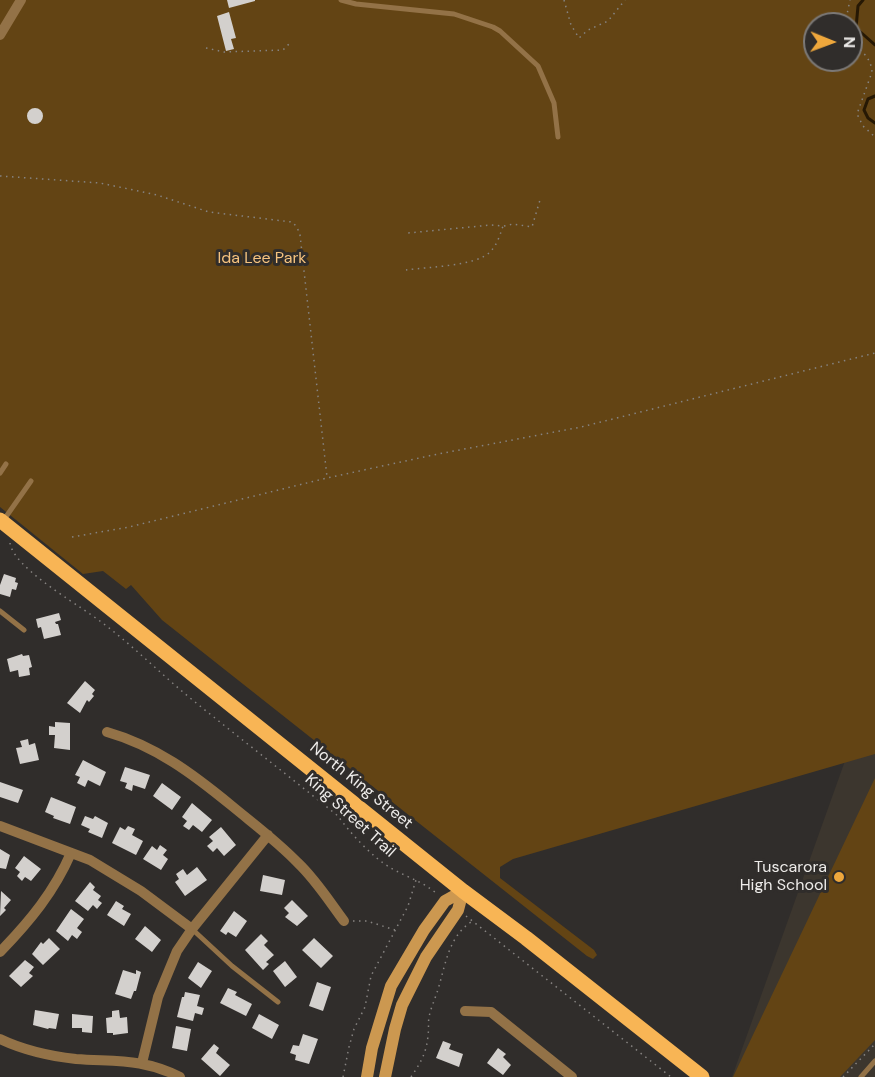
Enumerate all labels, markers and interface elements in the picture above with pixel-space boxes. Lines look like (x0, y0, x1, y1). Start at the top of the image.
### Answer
north arrow (803, 12, 863, 72)
text: N (839, 36, 860, 48)
park label: Ida Lee Park (218, 249, 306, 269)
street label: North King Street (306, 739, 416, 833)
street label: King Street Trail (301, 770, 399, 862)
place label: Tuscarora High School (740, 858, 827, 896)
marker: Tuscarora High School (832, 870, 846, 884)

